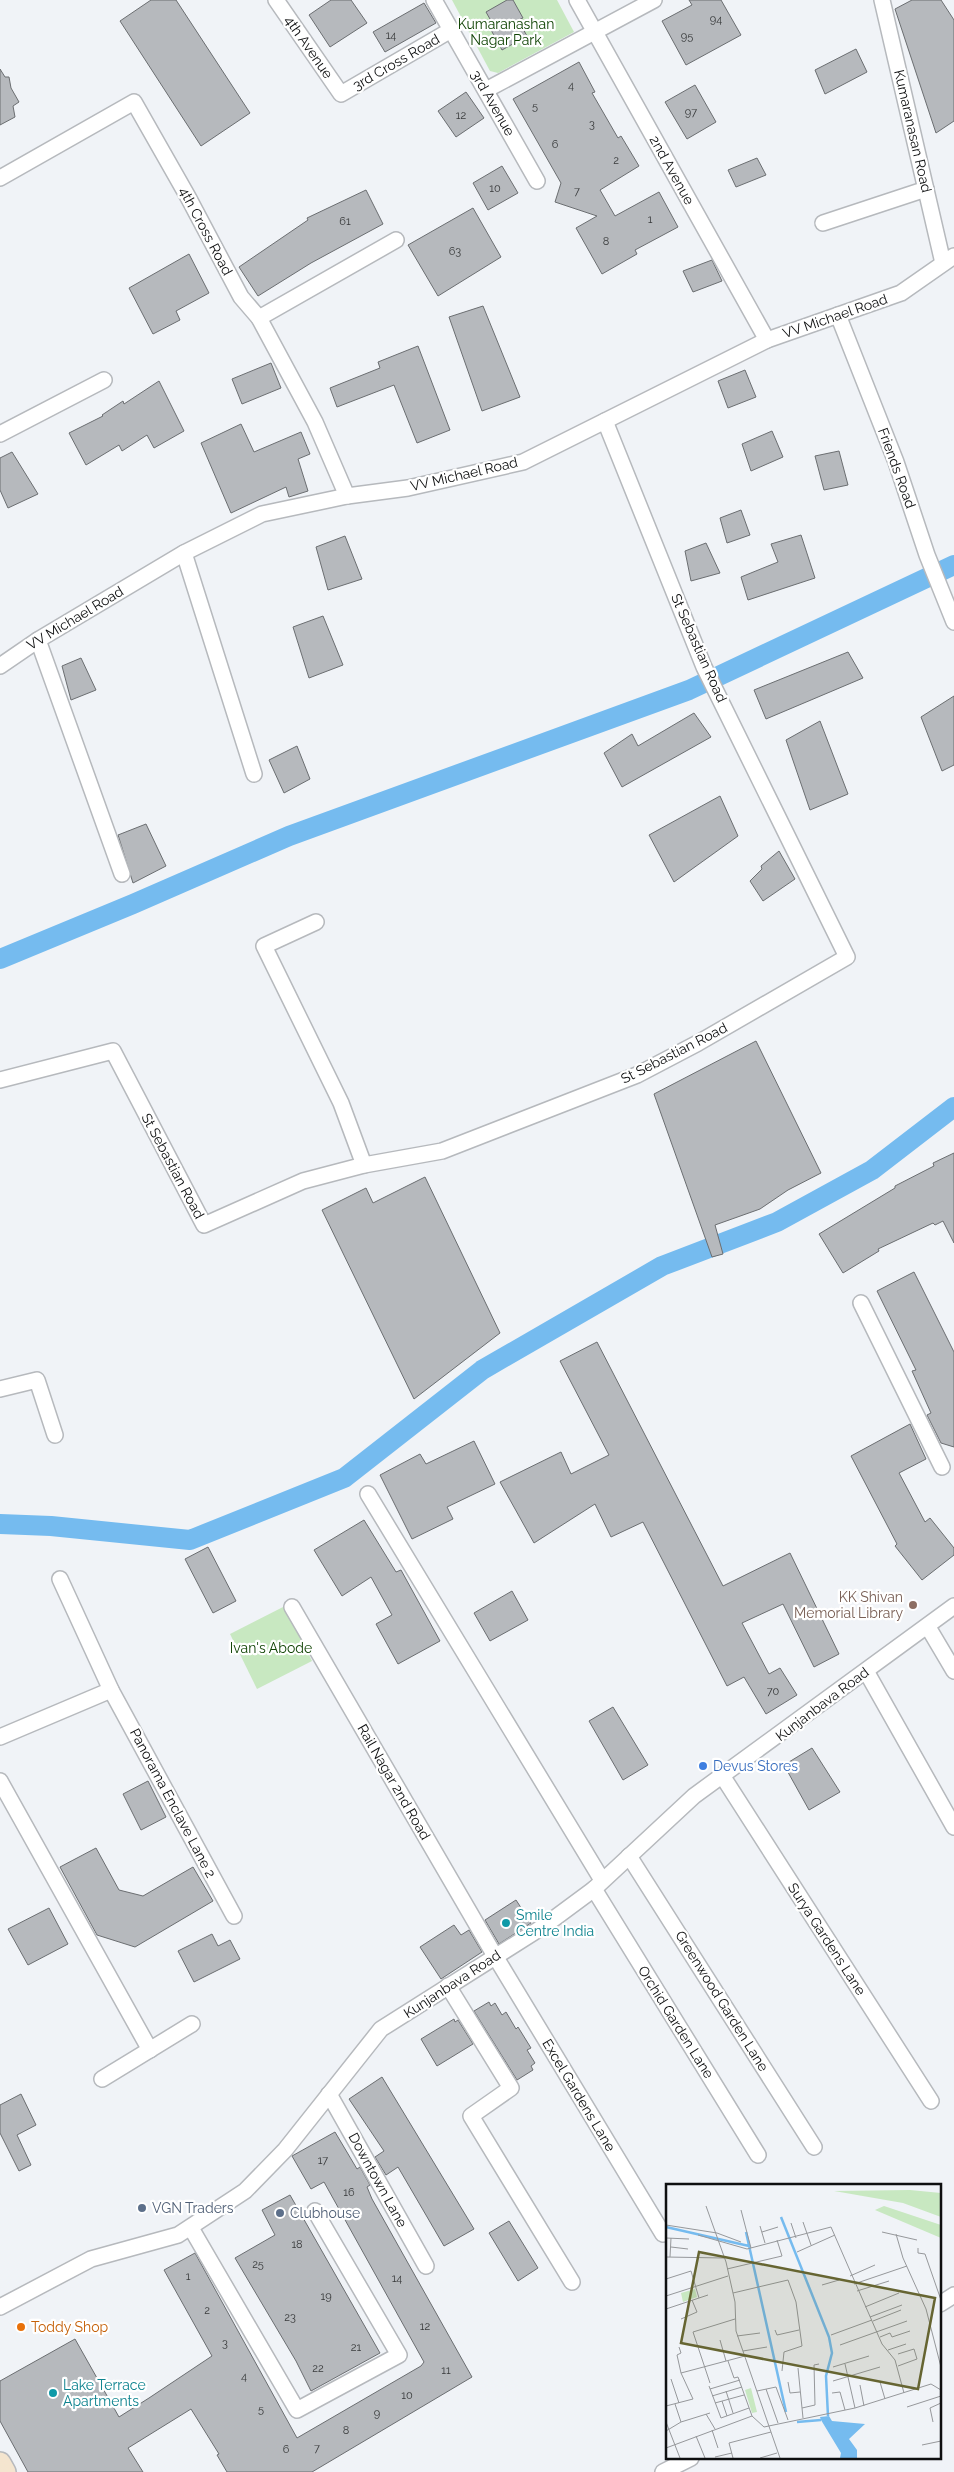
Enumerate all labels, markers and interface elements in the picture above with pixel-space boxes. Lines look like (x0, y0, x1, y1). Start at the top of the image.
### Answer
street label: 4th Avenue (282, 13, 336, 81)
house number: 94 (710, 13, 722, 26)
park label: Kumaranashan Nagar Park (458, 16, 554, 48)
house number: 14 (386, 29, 396, 42)
house number: 95 (681, 30, 693, 43)
street label: 3rd Cross Road (350, 31, 442, 93)
street label: 3rd Avenue (468, 67, 518, 139)
street label: Kumaranasan Road (891, 68, 935, 194)
house number: 4 (568, 79, 574, 92)
house number: 5 (532, 100, 538, 113)
house number: 97 (685, 106, 697, 119)
house number: 12 (456, 109, 466, 122)
house number: 3 (589, 118, 595, 131)
street label: 2nd Avenue (646, 133, 698, 207)
house number: 6 (552, 138, 559, 151)
house number: 2 (613, 154, 619, 167)
house number: 10 (489, 182, 501, 195)
street label: 4th Cross Road (176, 184, 236, 278)
house number: 7 (574, 185, 580, 198)
house number: 1 (648, 213, 653, 226)
house number: 61 (339, 215, 351, 228)
house number: 8 (603, 235, 609, 248)
house number: 63 (449, 245, 461, 258)
street label: VV Michael Road (781, 291, 889, 341)
street label: Friends Road (875, 425, 919, 511)
street label: VV Michael Road (409, 454, 519, 494)
street label: VV Michael Road (24, 583, 126, 653)
street label: St Sebastian Road (668, 591, 730, 705)
street label: St Sebastian Road (618, 1019, 730, 1087)
street label: St Sebastian Road (138, 1111, 208, 1221)
place label: KK Shivan Memorial Library (794, 1589, 903, 1621)
marker: KK Shivan Memorial Library (907, 1599, 919, 1611)
park label: Ivan's Abode (230, 1640, 312, 1656)
street label: Kunjanbava Road (772, 1664, 872, 1744)
house number: 70 (767, 1685, 780, 1698)
street label: Rail Nagar 2nd Road (354, 1721, 434, 1843)
street label: Panorama Enclave Lane 2 (127, 1726, 219, 1880)
place label: Devus Stores (713, 1758, 798, 1774)
marker: Devus Stores (697, 1760, 709, 1772)
street label: Surya Gardens Lane (785, 1880, 869, 1998)
place label: Smile Centre India (516, 1907, 594, 1939)
marker: Smile Centre India (500, 1917, 512, 1929)
street label: Greenwood Garden Lane (672, 1928, 772, 2074)
street label: Kunjanbava Road (401, 1947, 503, 2021)
street label: Orchid Garden Lane (635, 1963, 717, 2081)
street label: Excel Gardens Lane (539, 2036, 619, 2154)
street label: Downtown Lane (345, 2130, 411, 2230)
house number: 17 (318, 2154, 328, 2167)
inset map (666, 2184, 942, 2460)
house number: 16 (343, 2186, 355, 2199)
place label: VGN Traders (152, 2200, 234, 2216)
marker: VGN Traders (136, 2202, 148, 2214)
place label: Clubhouse (290, 2205, 360, 2221)
marker: Clubhouse (274, 2207, 286, 2219)
house number: 18 (291, 2238, 303, 2251)
house number: 25 (252, 2258, 264, 2271)
house number: 1 (186, 2270, 191, 2283)
house number: 14 (392, 2272, 402, 2285)
house number: 19 (320, 2290, 332, 2303)
house number: 2 (204, 2304, 210, 2317)
house number: 23 (284, 2311, 296, 2324)
place label: Toddy Shop (31, 2319, 108, 2335)
house number: 12 (420, 2320, 430, 2333)
marker: Toddy Shop (15, 2321, 27, 2333)
house number: 3 (222, 2337, 228, 2350)
house number: 21 (351, 2341, 362, 2354)
house number: 22 (312, 2362, 324, 2375)
house number: 11 (441, 2364, 451, 2377)
house number: 4 (241, 2370, 247, 2383)
place label: Lake Terrace Apartments (63, 2377, 146, 2409)
marker: Lake Terrace Apartments (47, 2387, 59, 2399)
house number: 10 (401, 2389, 413, 2402)
house number: 5 (258, 2403, 264, 2416)
house number: 9 (374, 2407, 380, 2420)
house number: 8 (343, 2424, 349, 2437)
house number: 7 (314, 2442, 320, 2455)
house number: 6 (283, 2443, 290, 2456)

